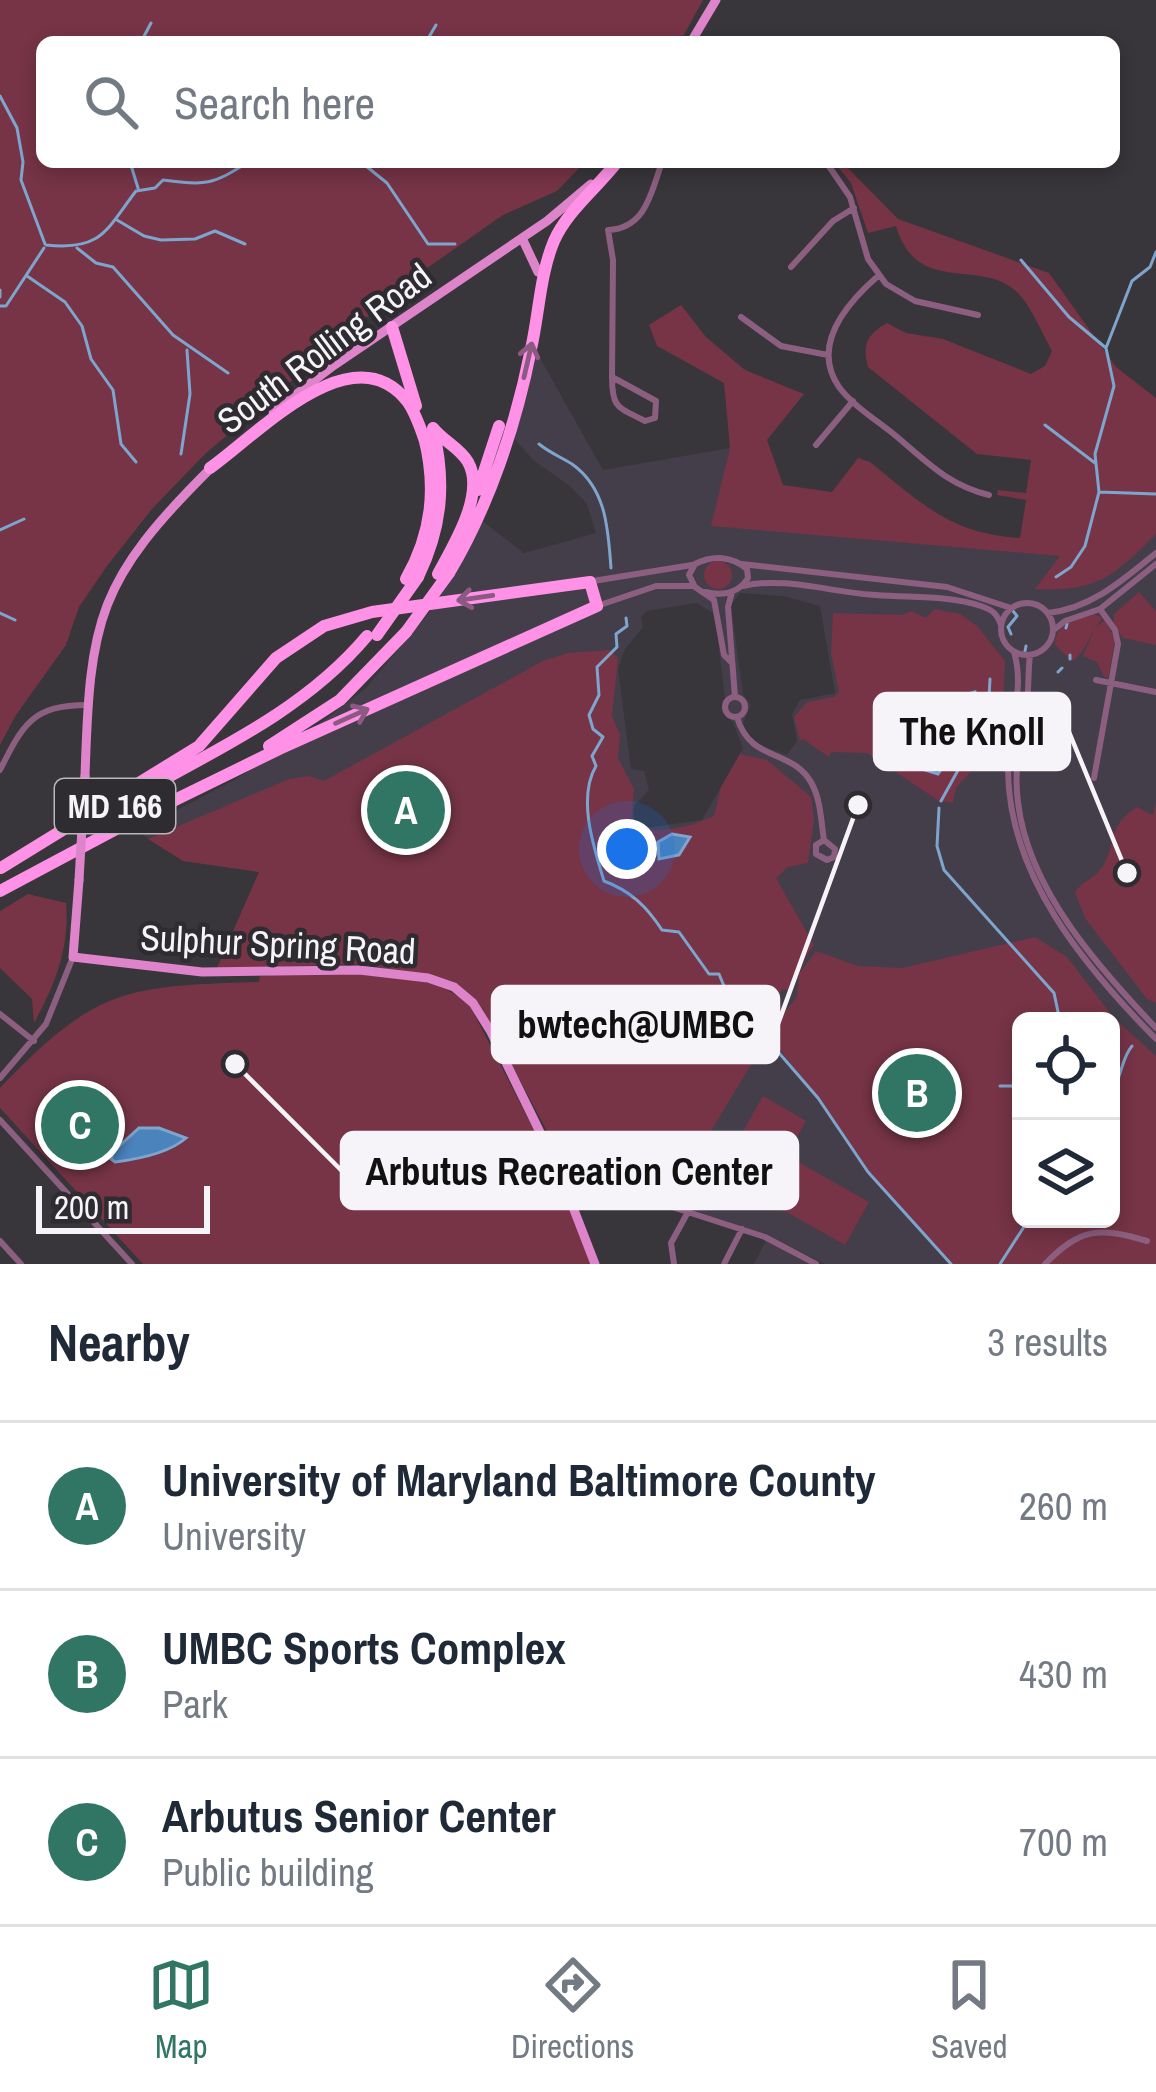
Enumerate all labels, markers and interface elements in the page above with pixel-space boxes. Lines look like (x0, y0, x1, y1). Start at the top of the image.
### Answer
search box (36, 36, 1120, 168)
icon: search (78, 69, 144, 135)
text: Search here (174, 72, 375, 133)
street label: South Rolling Road (207, 252, 441, 444)
one-way arrow (518, 341, 541, 379)
one-way arrow (456, 587, 495, 610)
callout: The Knoll (875, 694, 1069, 769)
one-way arrow (333, 704, 369, 726)
text: The Knoll (899, 705, 1045, 757)
pin: A (367, 765, 445, 855)
road number: MD 166 (55, 779, 175, 833)
your location (597, 819, 657, 879)
street label: Sulphur Spring Road (139, 913, 417, 975)
callout: bwtech@UMBC (493, 987, 778, 1062)
text: bwtech@UMBC (517, 998, 755, 1050)
map controls (1012, 1012, 1120, 1228)
button: locate (1012, 1012, 1120, 1120)
pin: B (878, 1048, 956, 1138)
pin: C (41, 1080, 119, 1170)
button: layers (1012, 1120, 1120, 1228)
callout: Arbutus Recreation Center (342, 1133, 797, 1208)
text: Arbutus Recreation Center (366, 1145, 773, 1197)
scale bar (36, 1180, 210, 1233)
text: 200 m (54, 1185, 129, 1229)
text: Nearby (48, 1308, 190, 1377)
text: 3 results (987, 1316, 1108, 1368)
text: University of Maryland Baltimore County (162, 1449, 876, 1510)
text: A (75, 1480, 99, 1532)
text: 260 m (1019, 1480, 1108, 1532)
text: University (162, 1510, 306, 1562)
text: UMBC Sports Complex (162, 1617, 566, 1678)
text: B (75, 1648, 99, 1700)
text: 430 m (1019, 1648, 1108, 1700)
text: Park (162, 1678, 228, 1730)
text: Arbutus Senior Center (162, 1785, 556, 1846)
text: C (75, 1816, 99, 1868)
text: 700 m (1019, 1816, 1108, 1868)
text: Public building (162, 1846, 374, 1898)
tab: Map (148, 1952, 214, 2068)
tab: Directions (511, 1952, 634, 2068)
tab: Saved (931, 1952, 1008, 2068)

